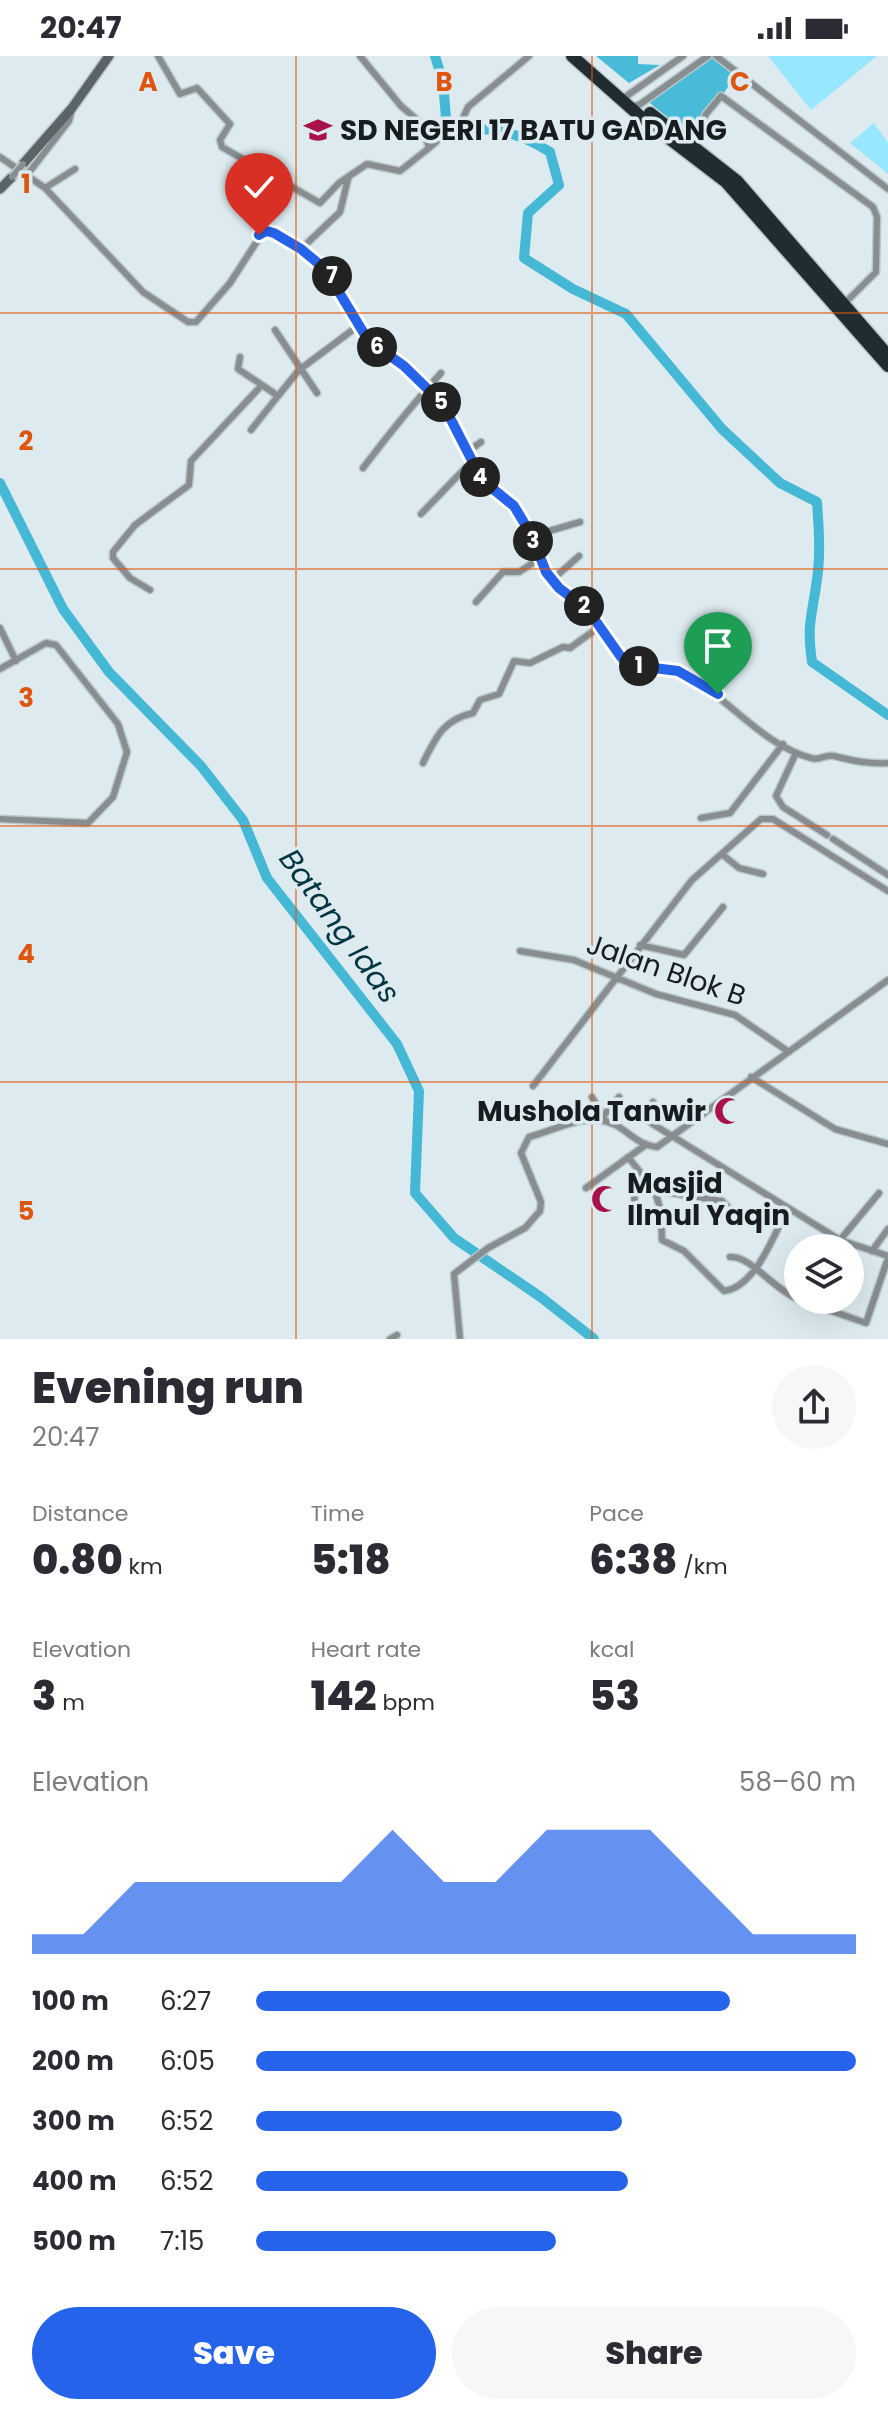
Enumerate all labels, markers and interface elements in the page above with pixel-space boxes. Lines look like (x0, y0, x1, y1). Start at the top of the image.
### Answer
text: 20:47 (40, 6, 122, 49)
text: A (138, 64, 158, 100)
text: B (435, 64, 453, 100)
text: C (730, 64, 750, 100)
place label: SD NEGERI 17 BATU GADANG (340, 111, 727, 150)
school or university icon: SD NEGERI 17 BATU GADANG (303, 115, 333, 145)
pin (225, 153, 293, 235)
icon: check (237, 165, 281, 209)
text: 1 (21, 166, 31, 202)
pin: 7 (312, 256, 352, 296)
text: 7 (326, 260, 338, 291)
pin: 6 (357, 327, 397, 367)
text: 6 (370, 331, 384, 362)
pin: 5 (421, 382, 461, 422)
text: 5 (434, 386, 448, 417)
text: 2 (19, 423, 34, 459)
pin: 4 (460, 457, 500, 497)
text: 4 (473, 461, 487, 492)
pin: 3 (513, 521, 553, 561)
text: 3 (526, 525, 540, 556)
pin: 2 (564, 586, 604, 626)
text: 2 (578, 590, 590, 621)
pin (684, 612, 752, 694)
icon: arrive (696, 624, 740, 668)
pin: 1 (619, 646, 659, 686)
text: 1 (635, 650, 643, 681)
text: 3 (18, 680, 34, 716)
water label: Batang Idas (269, 840, 411, 1012)
street label: Jalan Blok B (581, 925, 751, 1015)
text: 4 (17, 936, 35, 972)
place label: Mushola Tanwir (477, 1092, 706, 1131)
mosque icon: Mushola Tanwir (713, 1096, 743, 1126)
place label: Masjid Ilmul Yaqin (627, 1164, 790, 1235)
mosque icon: Masjid Ilmul Yaqin (590, 1184, 620, 1214)
text: 5 (18, 1193, 34, 1229)
map controls (784, 1234, 864, 1314)
button: layers (784, 1234, 864, 1314)
text: Evening run (32, 1357, 304, 1418)
button: share (772, 1365, 856, 1449)
text: 20:47 (32, 1419, 99, 1455)
text: Distance (32, 1498, 128, 1529)
text: Time (311, 1498, 364, 1529)
text: Pace (589, 1498, 644, 1529)
text: 0.80 (32, 1532, 123, 1588)
text: 5:18 (311, 1532, 391, 1588)
text: 6:38 (589, 1532, 677, 1588)
text: km (123, 1551, 163, 1582)
text: /km (677, 1551, 728, 1582)
text: Elevation (32, 1634, 131, 1665)
text: Heart rate (311, 1634, 421, 1665)
text: kcal (589, 1634, 634, 1665)
text: 3 (32, 1668, 56, 1724)
text: 142 (311, 1668, 377, 1724)
text: 53 (589, 1668, 640, 1724)
text: m (56, 1687, 85, 1718)
text: bpm (377, 1687, 435, 1718)
text: Elevation (32, 1764, 149, 1800)
text: 58–60 m (739, 1764, 856, 1800)
text: 100 m (32, 1983, 109, 2019)
text: 6:27 (160, 1983, 211, 2019)
text: 200 m (32, 2043, 114, 2079)
text: 6:05 (160, 2043, 215, 2079)
text: 300 m (32, 2103, 115, 2139)
text: 6:52 (160, 2103, 213, 2139)
text: 400 m (32, 2163, 117, 2199)
text: 6:52 (160, 2163, 213, 2199)
text: 500 m (32, 2223, 116, 2259)
text: 7:15 (160, 2223, 204, 2259)
button: Save (32, 2307, 436, 2399)
button: Share (452, 2307, 856, 2399)

